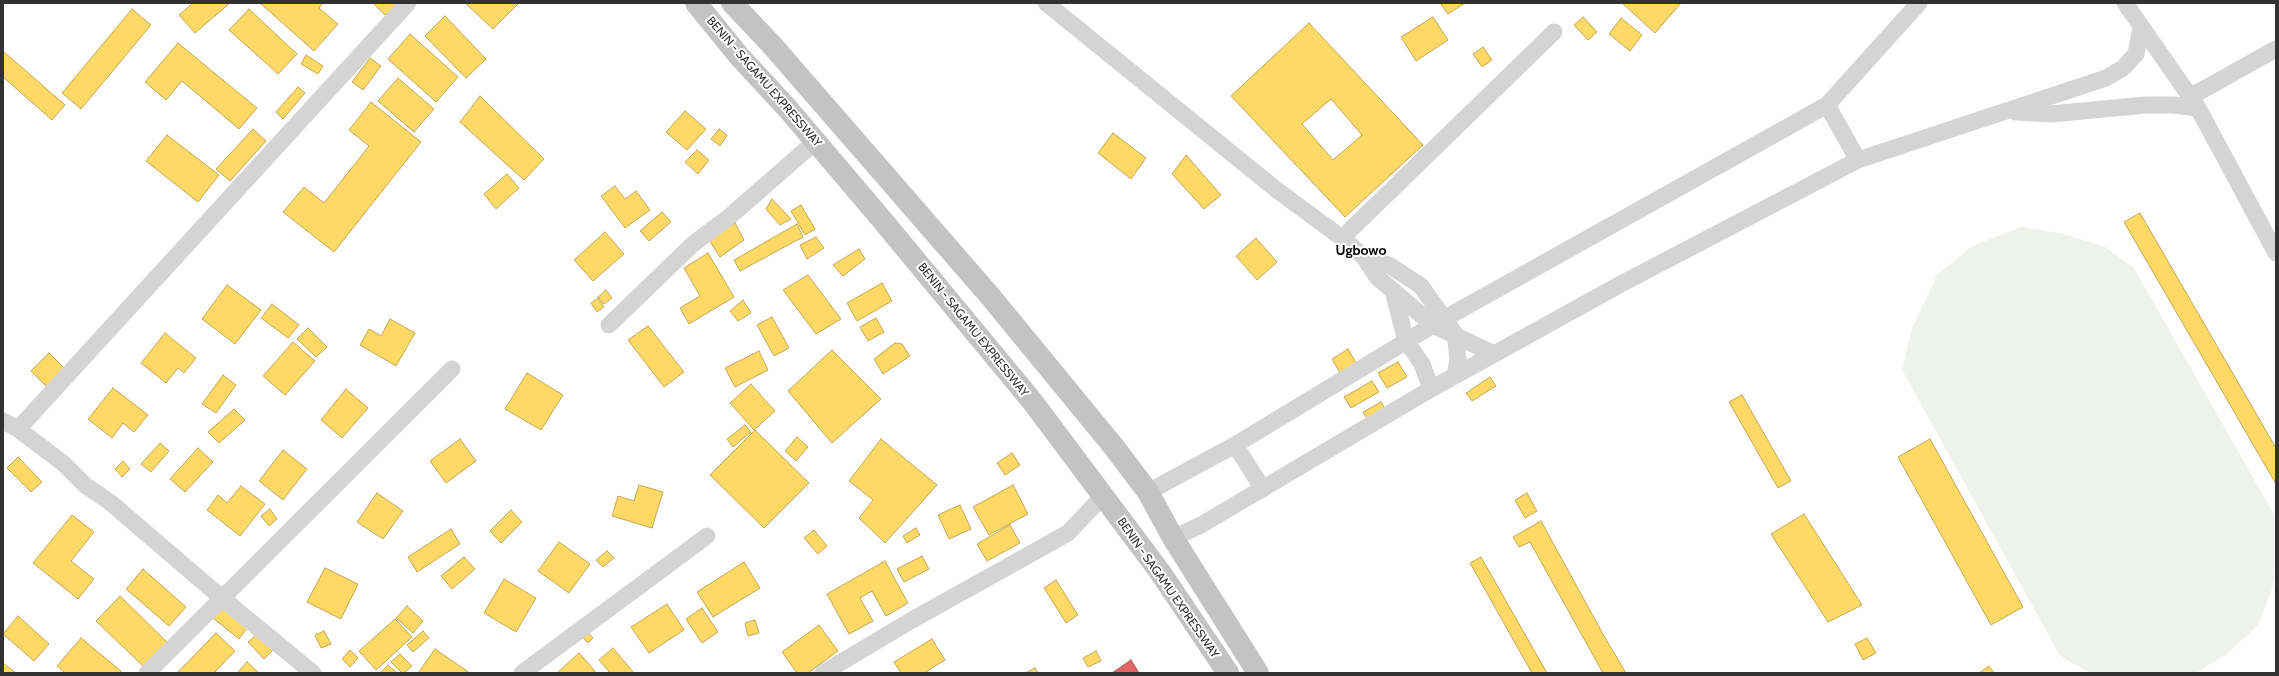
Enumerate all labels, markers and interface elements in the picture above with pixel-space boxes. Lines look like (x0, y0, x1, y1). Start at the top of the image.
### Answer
street label: BENIN - SAGAMU EXPRESSWAY (703, 14, 825, 150)
district label: Ugbowo (1336, 243, 1386, 259)
street label: BENIN - SAGAMU EXPRESSWAY (915, 260, 1031, 400)
street label: BENIN - SAGAMU EXPRESSWAY (1114, 515, 1222, 661)

